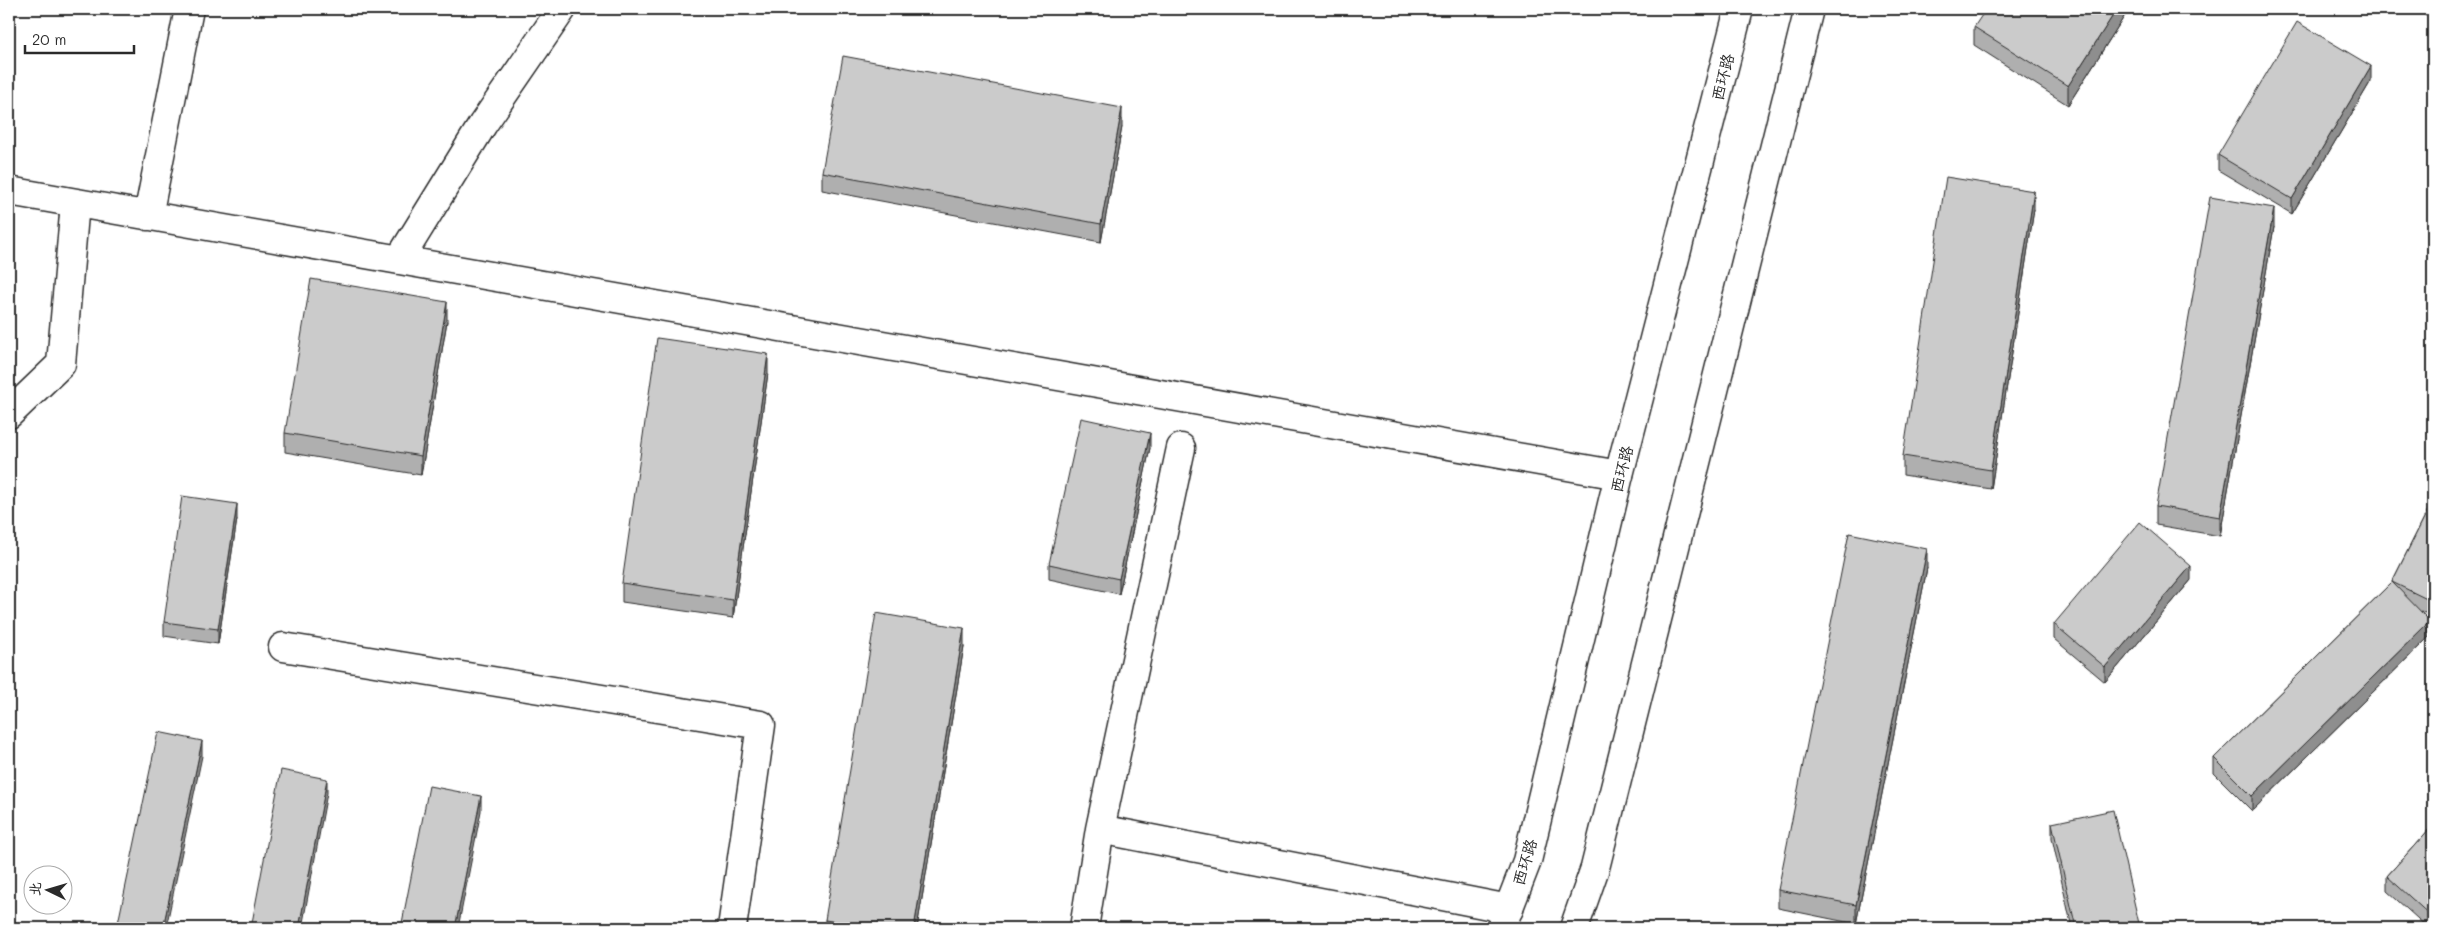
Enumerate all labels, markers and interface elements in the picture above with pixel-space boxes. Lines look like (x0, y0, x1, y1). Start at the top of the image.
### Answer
scale bar (25, 22, 134, 54)
text: 20 m (32, 29, 66, 49)
street label: 西环路 (1706, 51, 1738, 103)
street label: 西环路 (1605, 443, 1637, 495)
street label: 西环路 (1507, 836, 1541, 888)
north arrow (22, 864, 72, 914)
text: 北 (24, 881, 45, 897)

